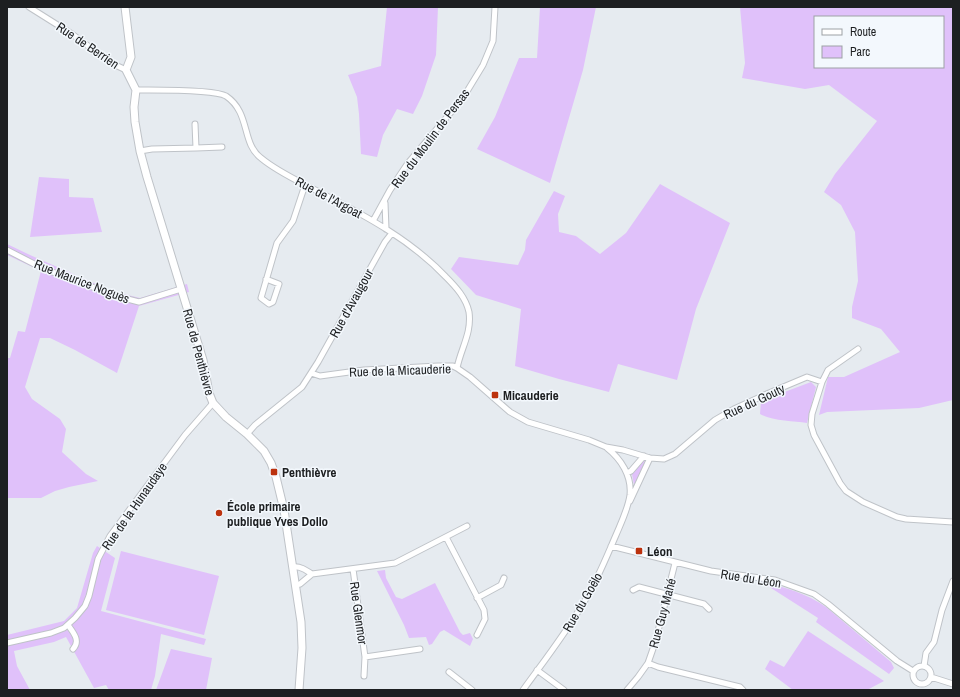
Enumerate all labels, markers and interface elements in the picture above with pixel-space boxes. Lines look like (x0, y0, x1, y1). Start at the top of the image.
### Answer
legend (814, 16, 944, 68)
street label: Rue de Berrien (53, 18, 122, 73)
text: Route (850, 24, 876, 40)
text: Parc (850, 44, 870, 60)
street label: Rue du Moulin de Persas (387, 85, 473, 191)
street label: Rue de l'Argoat (292, 173, 365, 222)
street label: Rue Maurice Noguès (32, 255, 132, 307)
street label: Rue d'Avaugour (326, 266, 377, 341)
street label: Rue de Penthièvre (179, 307, 218, 397)
street label: Rue de la Micauderie (349, 360, 451, 381)
street label: Rue du Gouty (721, 380, 788, 423)
place label: Micauderie (503, 387, 559, 404)
marker: Micauderie (490, 390, 500, 400)
street label: Rue de la Hunaudaye (98, 459, 171, 553)
place label: Penthièvre (282, 464, 337, 481)
marker: Penthièvre (269, 467, 279, 477)
place label: École primaire publique Yves Dollo (227, 498, 328, 530)
marker: École primaire publique Yves Dollo (214, 508, 224, 518)
place label: Léon (647, 543, 672, 560)
marker: Léon (634, 546, 644, 556)
street label: Rue du Léon (719, 565, 782, 592)
street label: Rue du Goëlo (559, 569, 606, 635)
street label: Rue Guy Mahé (645, 576, 680, 650)
street label: Rue Glenmor (346, 580, 371, 646)

